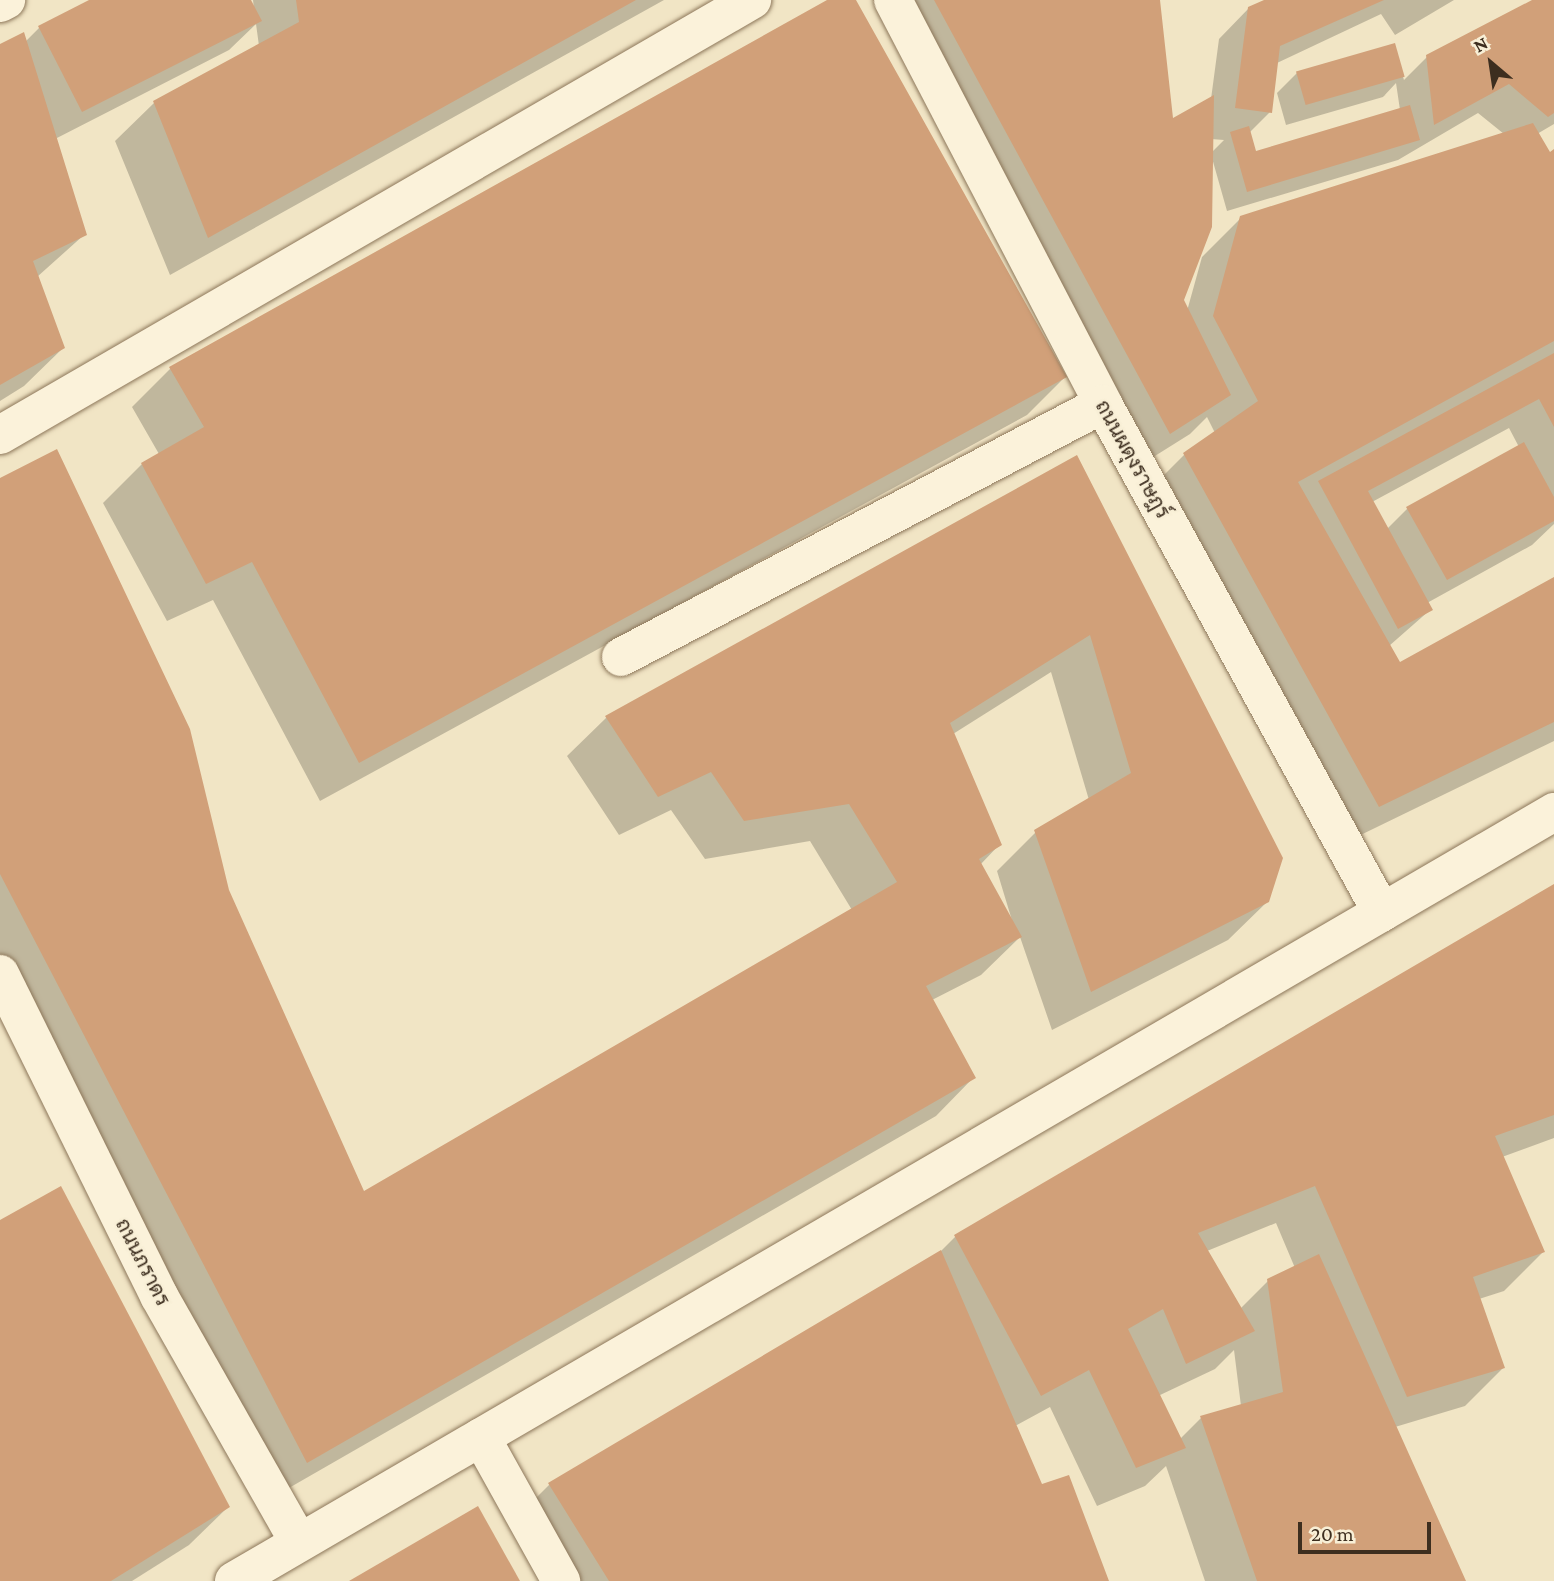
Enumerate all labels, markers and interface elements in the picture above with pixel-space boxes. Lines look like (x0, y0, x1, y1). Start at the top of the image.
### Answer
north arrow (1456, 28, 1526, 98)
text: N (1470, 32, 1491, 57)
street label: ถนนผดุงราษฎร์ (1090, 395, 1176, 523)
street label: ถนนภราดร (110, 1214, 176, 1310)
scale bar (1302, 1508, 1435, 1552)
text: 20 m (1311, 1522, 1354, 1546)

